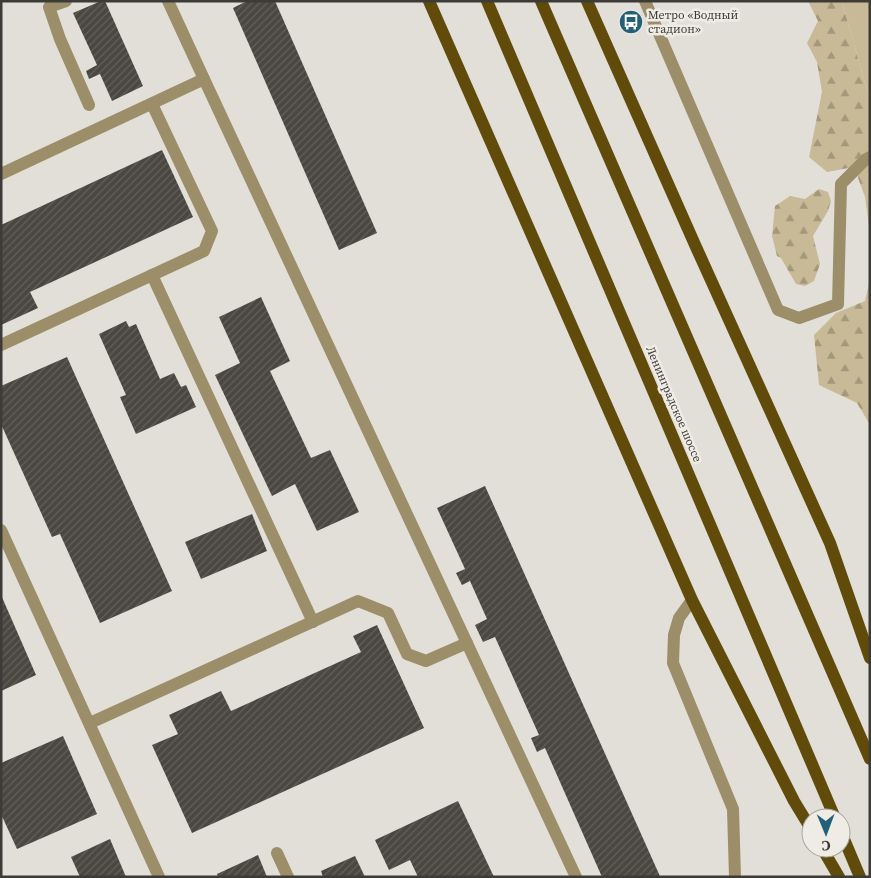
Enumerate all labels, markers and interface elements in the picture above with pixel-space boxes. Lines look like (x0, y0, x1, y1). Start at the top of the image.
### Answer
place label: Метро «Водный стадион» (648, 7, 739, 37)
bus stop icon: Метро «Водный стадион» (618, 9, 644, 35)
street label: Ленинградское шоссе (642, 343, 706, 465)
north arrow (801, 808, 851, 858)
text: С (821, 836, 831, 856)

